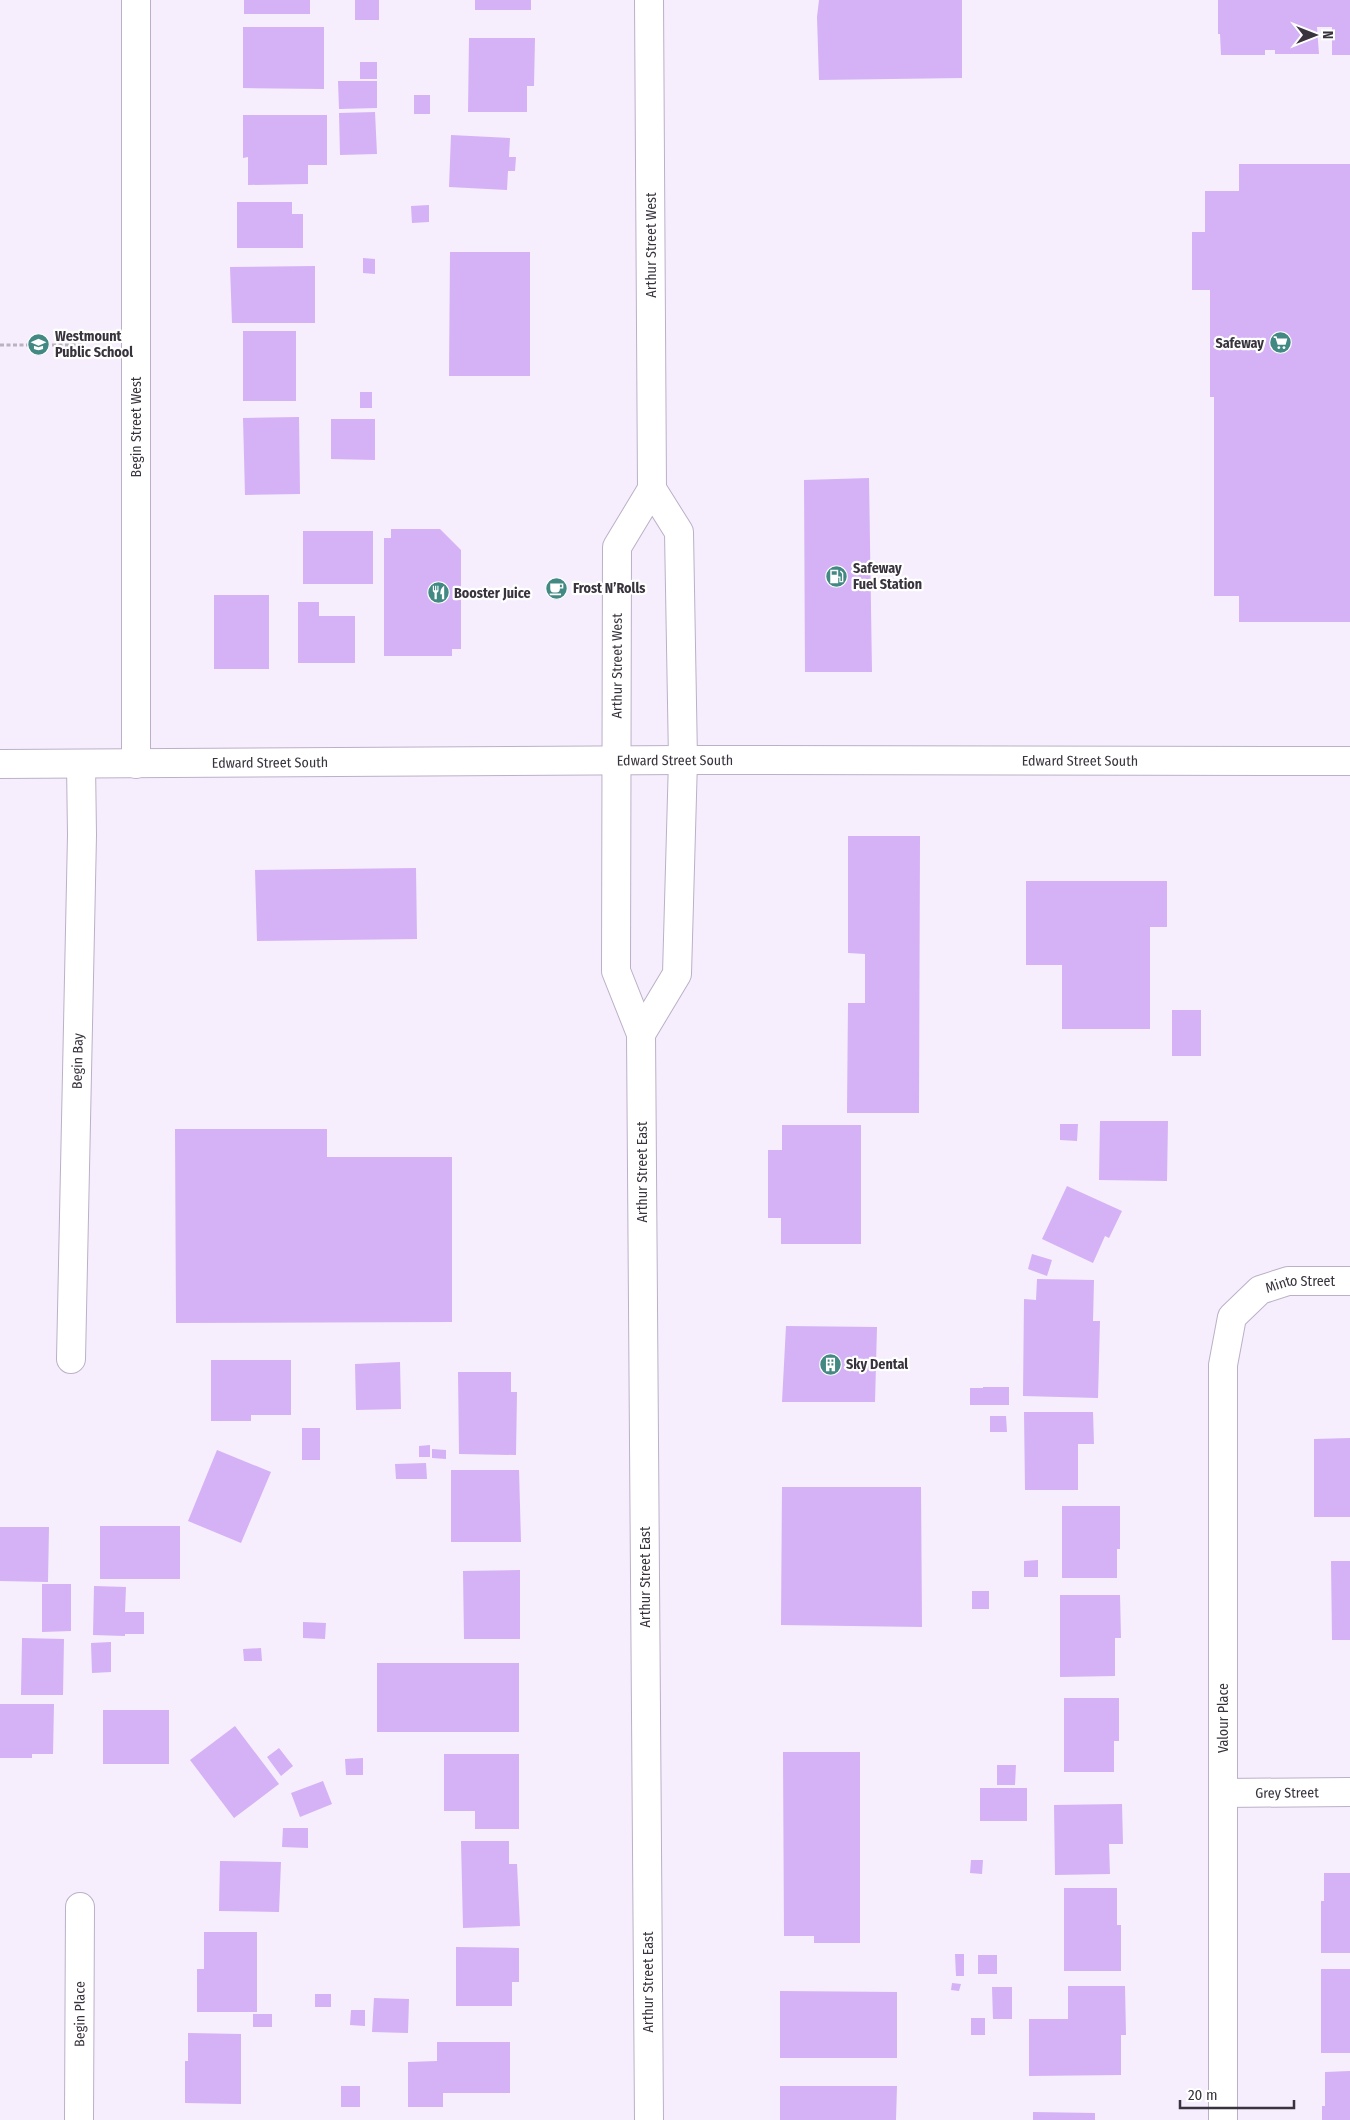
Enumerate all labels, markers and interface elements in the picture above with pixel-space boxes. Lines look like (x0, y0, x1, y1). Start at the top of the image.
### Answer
north arrow (1290, 10, 1340, 60)
text: N (1319, 31, 1336, 39)
street label: Arthur Street West (643, 192, 660, 298)
place label: Westmount Public School (55, 328, 133, 361)
supermarket icon: Safeway (1268, 331, 1292, 355)
school or university icon: Westmount Public School (27, 332, 51, 356)
place label: Safeway (1215, 335, 1264, 352)
street label: Begin Street West (128, 376, 145, 477)
place label: Safeway Fuel Station (853, 560, 922, 593)
fuel station icon: Safeway Fuel Station (825, 564, 849, 588)
cafe icon: Frost N’Rolls (545, 576, 569, 600)
place label: Frost N’Rolls (573, 580, 645, 597)
restaurant icon: Booster Juice (426, 581, 450, 605)
place label: Booster Juice (454, 585, 531, 602)
street label: Arthur Street West (609, 613, 626, 719)
street label: Edward Street South (617, 752, 733, 769)
street label: Edward Street South (1022, 753, 1138, 770)
street label: Edward Street South (212, 754, 328, 772)
street label: Begin Bay (69, 1032, 87, 1089)
street label: Arthur Street East (634, 1121, 651, 1223)
street label: Minto Street (1263, 1273, 1335, 1297)
building icon: Sky Dental (818, 1352, 842, 1376)
place label: Sky Dental (846, 1356, 908, 1373)
street label: Arthur Street East (637, 1526, 654, 1628)
street label: Valour Place (1215, 1683, 1232, 1753)
street label: Grey Street (1255, 1784, 1319, 1802)
street label: Arthur Street East (640, 1931, 657, 2033)
street label: Begin Place (71, 1981, 89, 2047)
scale bar (1180, 2078, 1294, 2110)
text: 20 m (1188, 2086, 1218, 2104)

